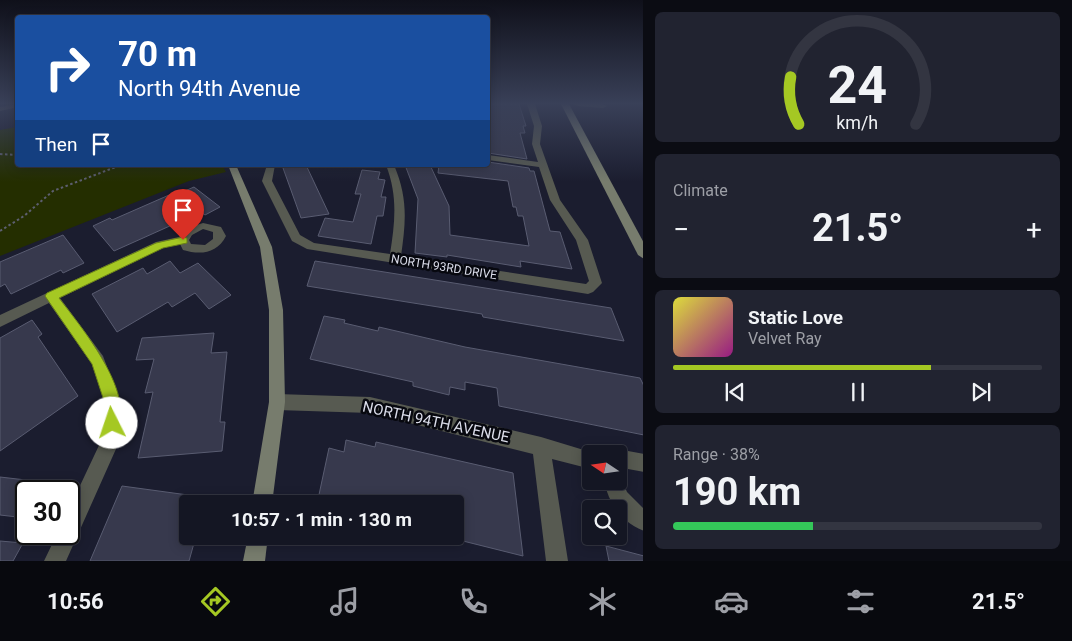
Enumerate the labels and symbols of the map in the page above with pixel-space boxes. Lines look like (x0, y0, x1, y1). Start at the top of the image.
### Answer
pin (162, 189, 204, 240)
street label: NORTH 93RD DRIVE (390, 252, 498, 282)
position arrow (85, 396, 137, 448)
street label: NORTH 94TH AVENUE (361, 398, 511, 446)
north arrow (582, 445, 628, 490)
speed limit sign: 30 (15, 480, 80, 545)

